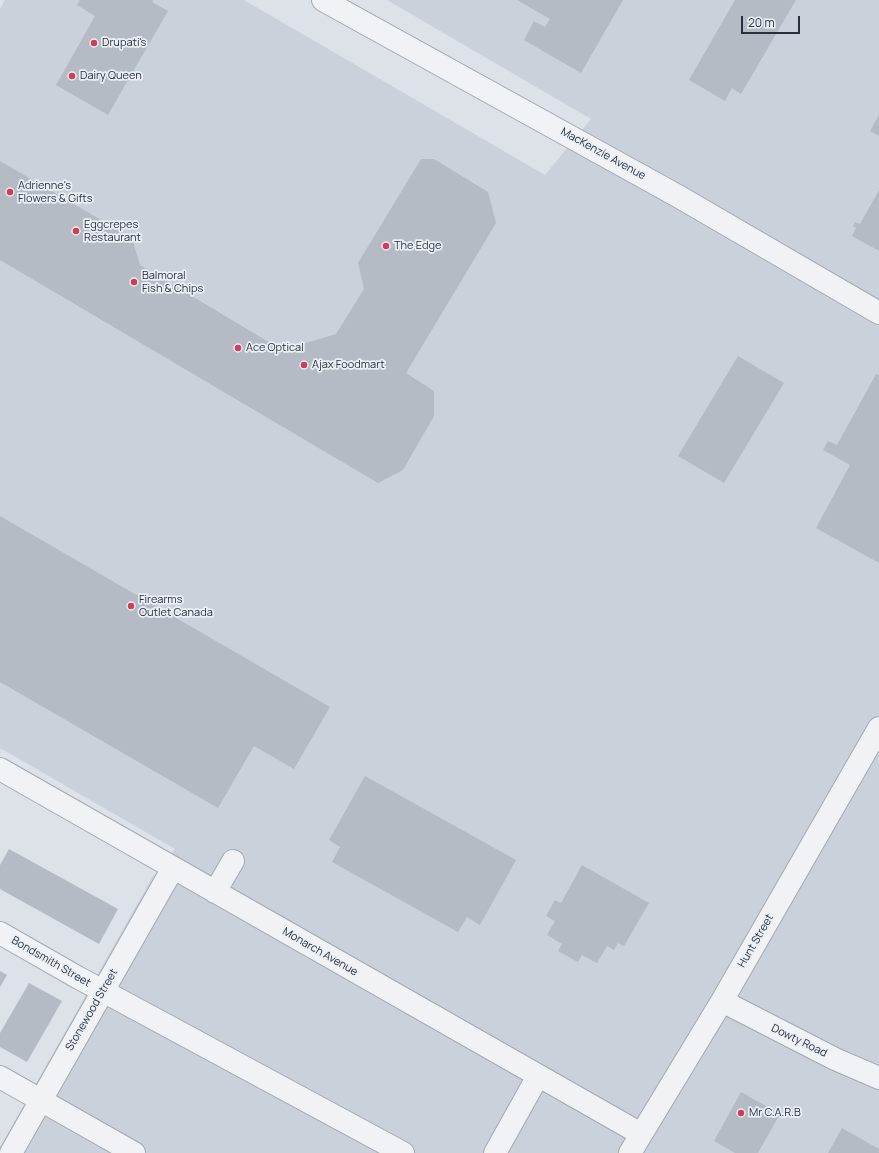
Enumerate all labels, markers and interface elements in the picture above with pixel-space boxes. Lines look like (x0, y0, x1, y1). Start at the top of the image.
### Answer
scale bar (743, 8, 802, 34)
text: 20 m (748, 14, 775, 31)
place label: Drupati's (102, 36, 146, 50)
marker: Drupati's (89, 38, 99, 48)
place label: Dairy Queen (80, 69, 142, 83)
marker: Dairy Queen (67, 71, 77, 81)
street label: MacKenzie Avenue (558, 125, 648, 183)
place label: Adrienne's Flowers & Gifts (18, 179, 93, 205)
marker: Adrienne's Flowers & Gifts (5, 187, 15, 197)
place label: Eggcrepes Restaurant (84, 218, 141, 244)
marker: Eggcrepes Restaurant (71, 226, 81, 236)
place label: The Edge (394, 239, 441, 253)
marker: The Edge (381, 241, 391, 251)
place label: Balmoral Fish & Chips (142, 269, 203, 295)
marker: Balmoral Fish & Chips (129, 277, 139, 287)
place label: Ace Optical (246, 341, 304, 355)
marker: Ace Optical (233, 343, 243, 353)
place label: Ajax Foodmart (312, 358, 385, 372)
marker: Ajax Foodmart (299, 360, 309, 370)
place label: Firearms Outlet Canada (139, 593, 213, 619)
marker: Firearms Outlet Canada (126, 601, 136, 611)
street label: Hunt Street (735, 912, 777, 970)
street label: Monarch Avenue (280, 925, 360, 979)
street label: Bondsmith Street (9, 934, 93, 990)
street label: Stonewood Street (63, 967, 121, 1053)
street label: Dowty Road (769, 1022, 829, 1060)
place label: Mr C.A.R.B (749, 1106, 801, 1120)
marker: Mr C.A.R.B (736, 1108, 746, 1118)

